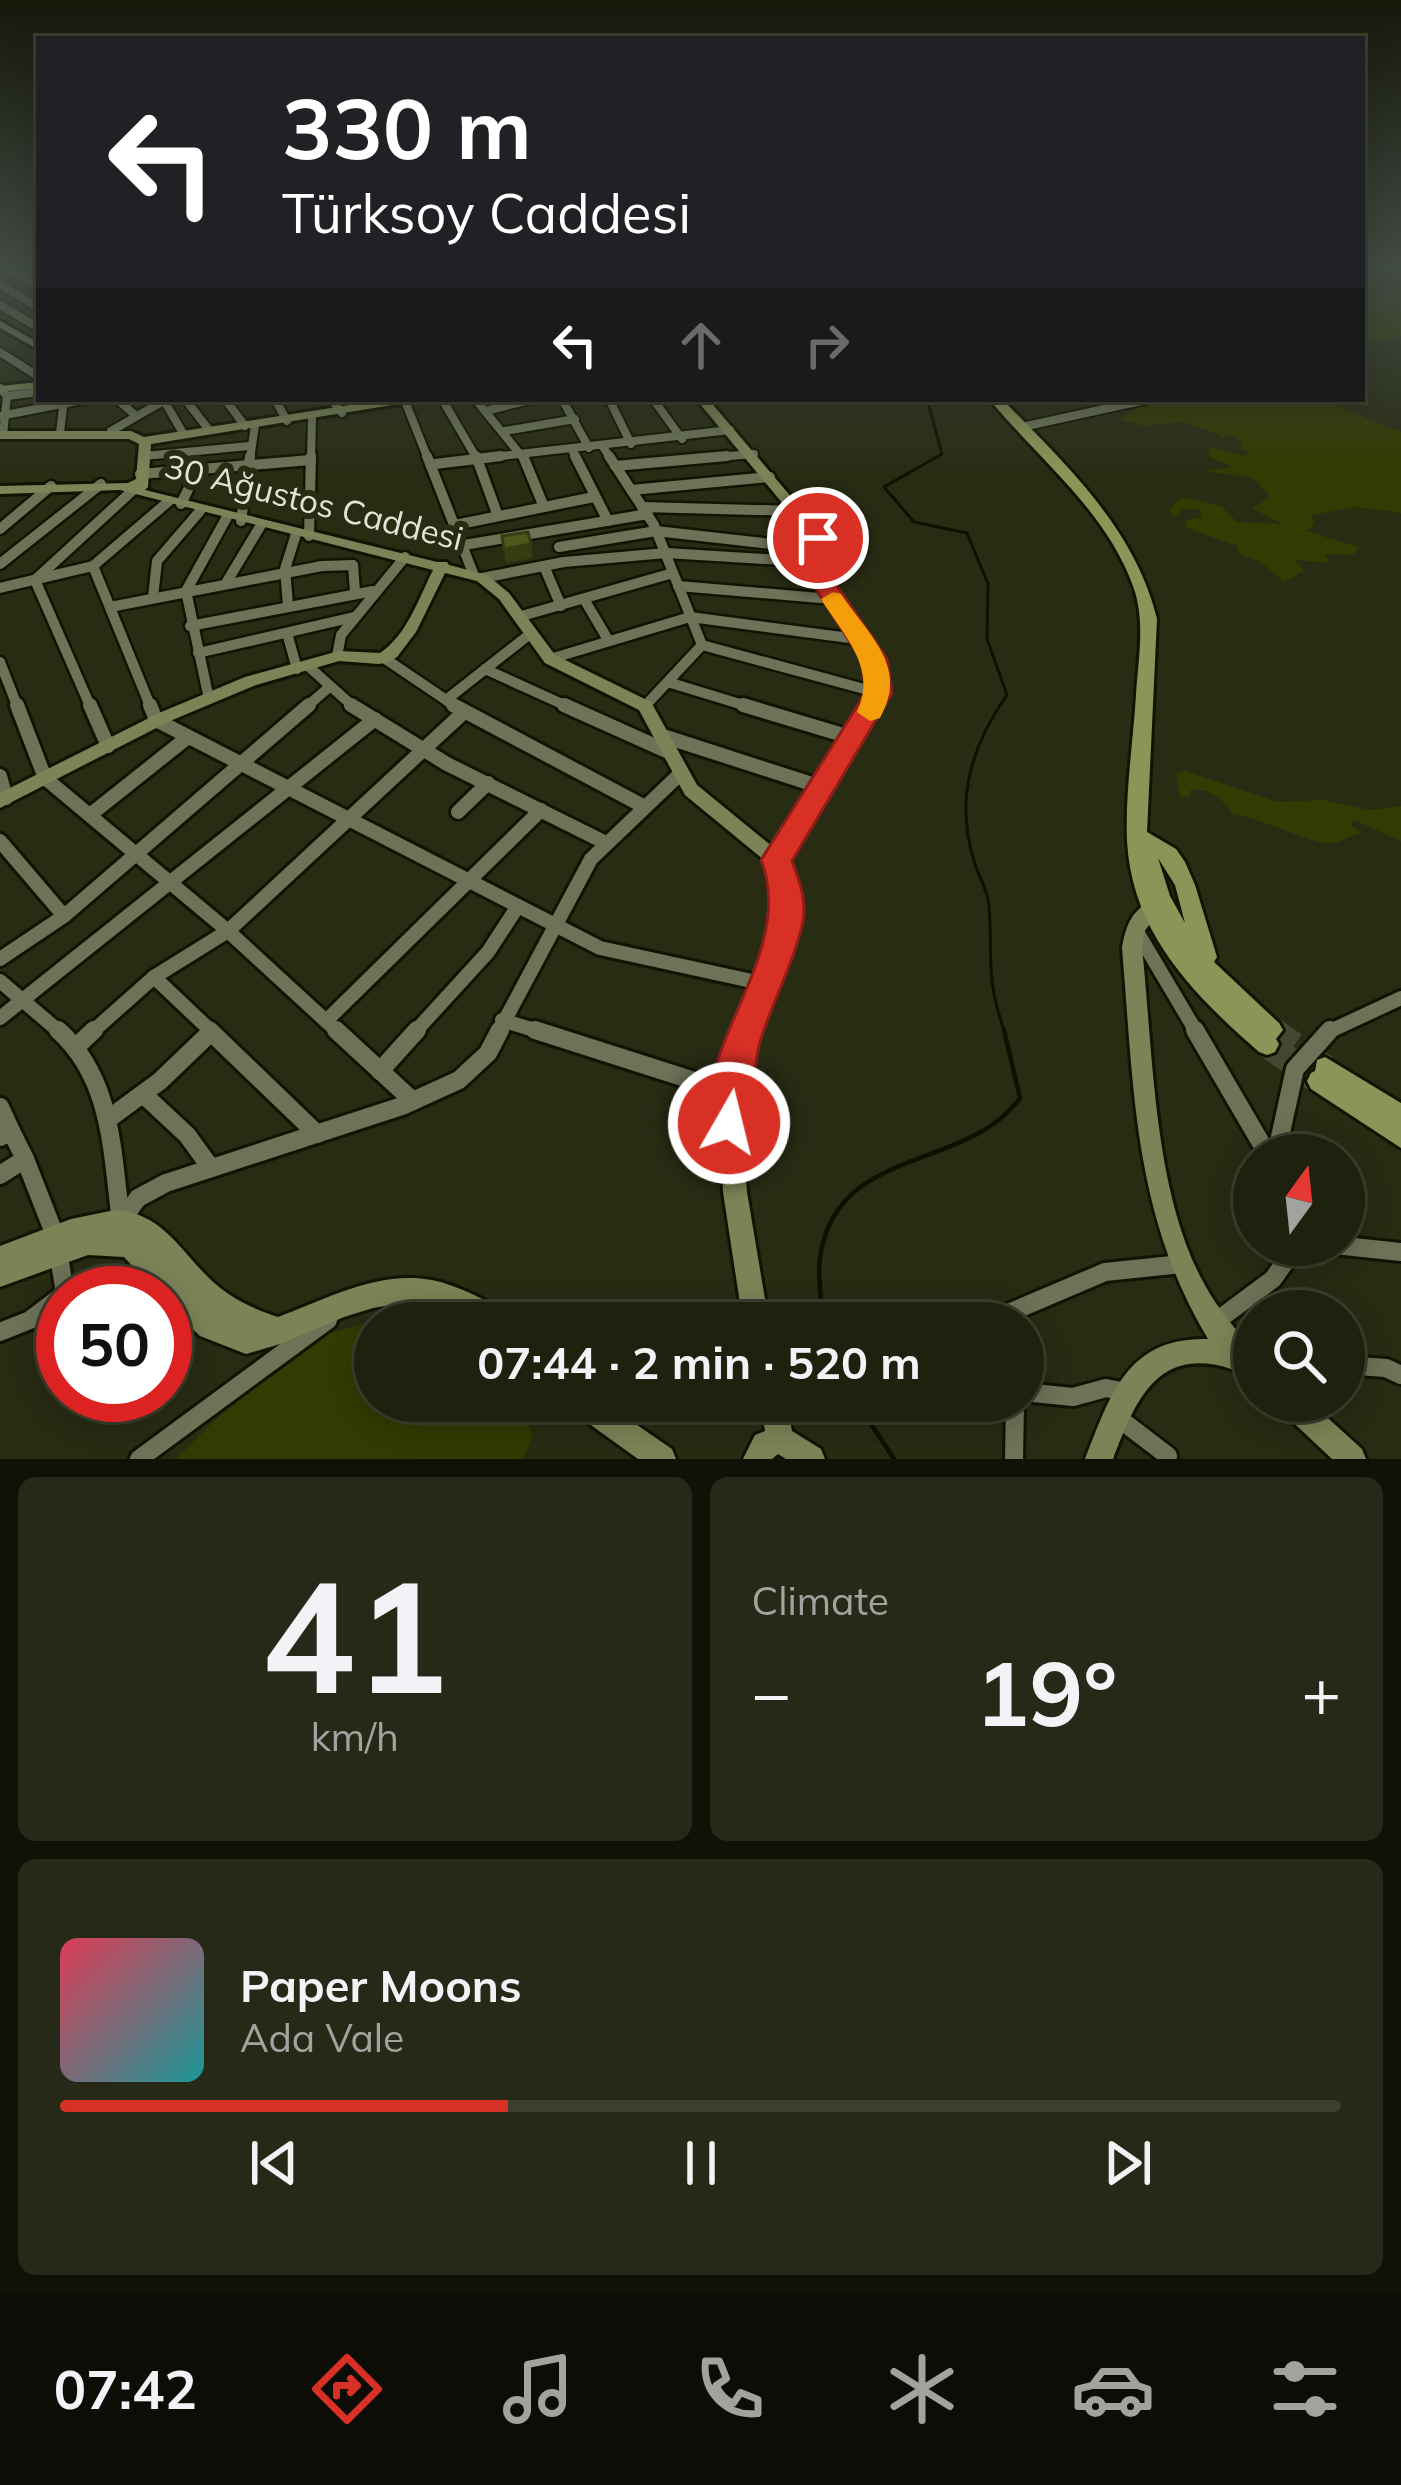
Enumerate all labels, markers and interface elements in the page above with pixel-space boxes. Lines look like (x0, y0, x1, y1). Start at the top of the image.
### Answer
text: 330 m (282, 75, 532, 180)
icon: left (84, 84, 240, 240)
text: Türksoy Caddesi (282, 179, 691, 247)
icon: left (542, 312, 608, 378)
icon: ahead (668, 312, 734, 378)
icon: right (794, 312, 860, 378)
street label: 30 Ağustos Caddesi (161, 445, 468, 558)
pin (767, 487, 869, 589)
icon: arrive (785, 505, 851, 571)
position arrow (666, 1060, 792, 1186)
north arrow (1233, 1134, 1365, 1266)
map controls (1233, 1134, 1365, 1422)
speed limit sign: 50 (36, 1266, 192, 1422)
button: search (1233, 1290, 1365, 1422)
text: 07:44 · 2 min · 520 m (477, 1334, 921, 1390)
text: 41 (261, 1536, 448, 1732)
text: Climate (752, 1576, 889, 1625)
text: 19° (975, 1636, 1117, 1749)
text: − (752, 1651, 791, 1734)
text: + (1301, 1651, 1341, 1734)
text: km/h (311, 1712, 399, 1761)
text: Paper Moons (240, 1957, 522, 2013)
text: Ada Vale (240, 2013, 404, 2062)
icon: previous (241, 2130, 307, 2196)
icon: pause (668, 2130, 734, 2196)
icon: next (1095, 2130, 1161, 2196)
icon: directions (305, 2347, 389, 2431)
icon: music (496, 2347, 580, 2431)
icon: phone (688, 2347, 772, 2431)
icon: climate (880, 2347, 964, 2431)
icon: car (1071, 2347, 1155, 2431)
icon: filters (1263, 2347, 1347, 2431)
text: 07:42 (54, 2355, 197, 2423)

